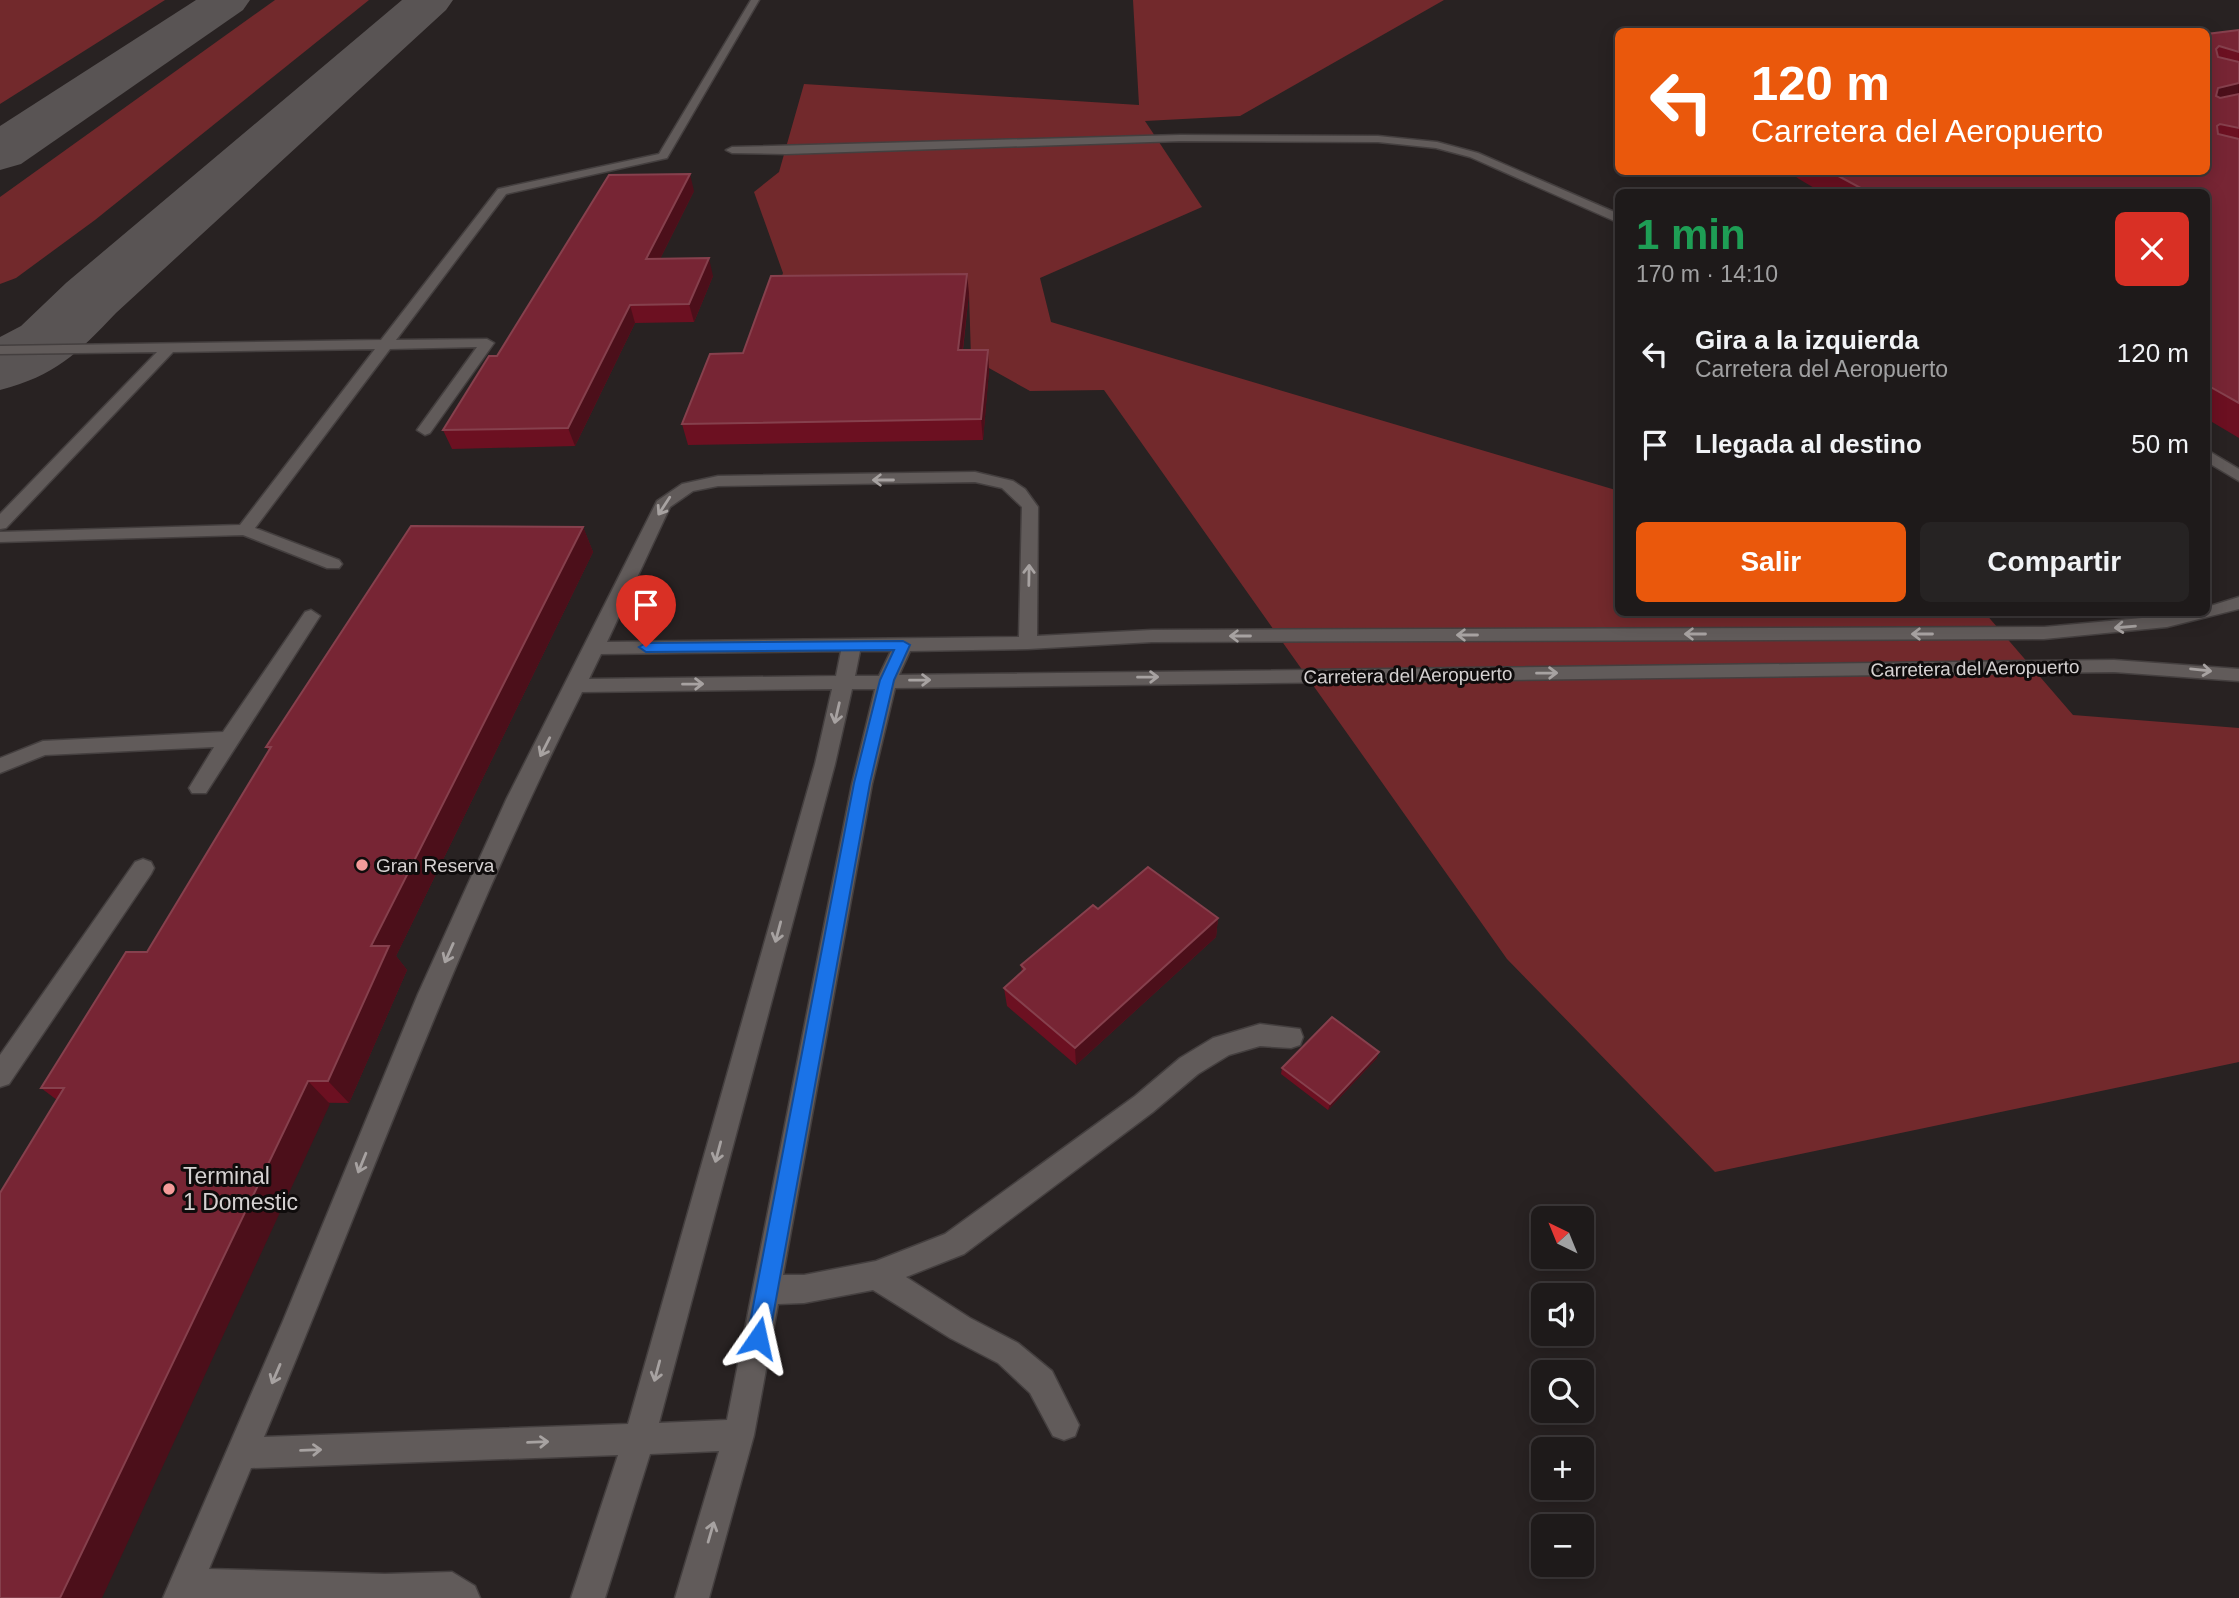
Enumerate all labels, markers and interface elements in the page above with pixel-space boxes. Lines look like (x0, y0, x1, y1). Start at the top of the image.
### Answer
icon: left (1636, 56, 1727, 147)
text: 120 m (1751, 56, 1890, 110)
text: Carretera del Aeropuerto (1751, 113, 2103, 149)
text: 1 min (1636, 211, 1746, 258)
button: close (2115, 212, 2189, 286)
text: 170 m · 14:10 (1636, 261, 1778, 287)
text: Gira a la izquierda (1695, 325, 1919, 355)
icon: left (1636, 335, 1674, 373)
text: 120 m (2117, 338, 2189, 368)
text: Carretera del Aeropuerto (1695, 356, 1948, 382)
icon: arrive (1636, 426, 1674, 464)
text: Llegada al destino (1695, 429, 1922, 459)
text: 50 m (2131, 429, 2189, 459)
one-way arrow (872, 473, 895, 487)
one-way arrow (657, 496, 672, 515)
button: Salir (1636, 522, 1906, 602)
button: Compartir (1920, 522, 2189, 602)
one-way arrow (1022, 564, 1036, 587)
pin (616, 575, 676, 647)
icon: arrive (627, 586, 665, 624)
one-way arrow (2114, 621, 2137, 634)
one-way arrow (1911, 627, 1934, 641)
one-way arrow (1456, 628, 1479, 642)
one-way arrow (1683, 628, 1706, 641)
one-way arrow (1228, 629, 1251, 643)
street label: Carretera del Aeropuerto (1870, 656, 2080, 681)
street label: Carretera del Aeropuerto (1303, 663, 1513, 688)
one-way arrow (2189, 664, 2212, 677)
one-way arrow (1535, 666, 1558, 680)
one-way arrow (1136, 671, 1159, 684)
one-way arrow (909, 673, 932, 687)
one-way arrow (681, 677, 704, 691)
one-way arrow (830, 701, 843, 724)
one-way arrow (537, 736, 551, 756)
place label: Gran Reserva (376, 855, 495, 876)
marker: Gran Reserva (354, 857, 370, 873)
one-way arrow (771, 921, 784, 943)
one-way arrow (442, 942, 455, 963)
one-way arrow (711, 1140, 724, 1163)
one-way arrow (354, 1152, 367, 1173)
place label: Terminal 1 Domestic (183, 1163, 298, 1215)
marker: Terminal 1 Domestic (161, 1181, 177, 1197)
north arrow (1531, 1206, 1594, 1269)
map controls (1531, 1206, 1594, 1577)
button: sound (1531, 1283, 1594, 1346)
position arrow (721, 1301, 795, 1375)
one-way arrow (650, 1360, 663, 1382)
button: search (1531, 1360, 1594, 1423)
one-way arrow (269, 1362, 282, 1384)
one-way arrow (527, 1435, 550, 1448)
button: + (1531, 1437, 1594, 1500)
one-way arrow (299, 1444, 322, 1457)
button: − (1531, 1514, 1594, 1577)
one-way arrow (705, 1522, 718, 1544)

